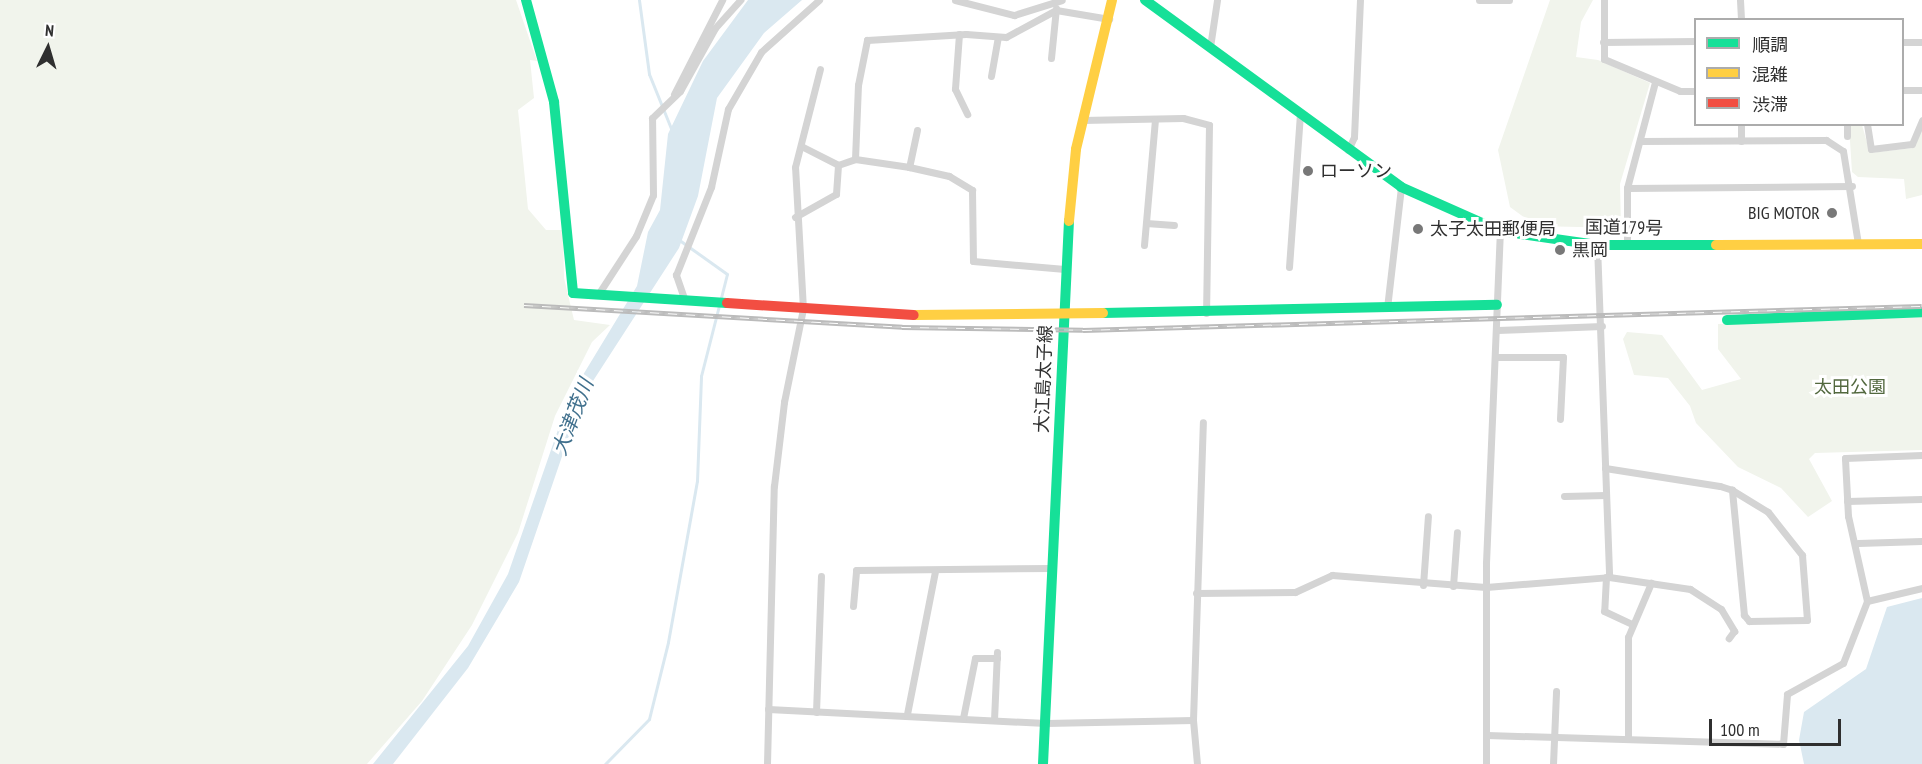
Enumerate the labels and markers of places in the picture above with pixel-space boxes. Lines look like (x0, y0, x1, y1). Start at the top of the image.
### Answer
place label: ローソン (1320, 160, 1392, 182)
marker: ローソン (1301, 164, 1315, 178)
place label: BIG MOTOR (1748, 202, 1820, 224)
marker: BIG MOTOR (1825, 206, 1839, 220)
place label: 太子太田郵便局 (1430, 218, 1556, 240)
marker: 太子太田郵便局 (1411, 222, 1425, 236)
place label: 黒岡 (1572, 239, 1608, 261)
marker: 黒岡 (1553, 243, 1567, 257)

